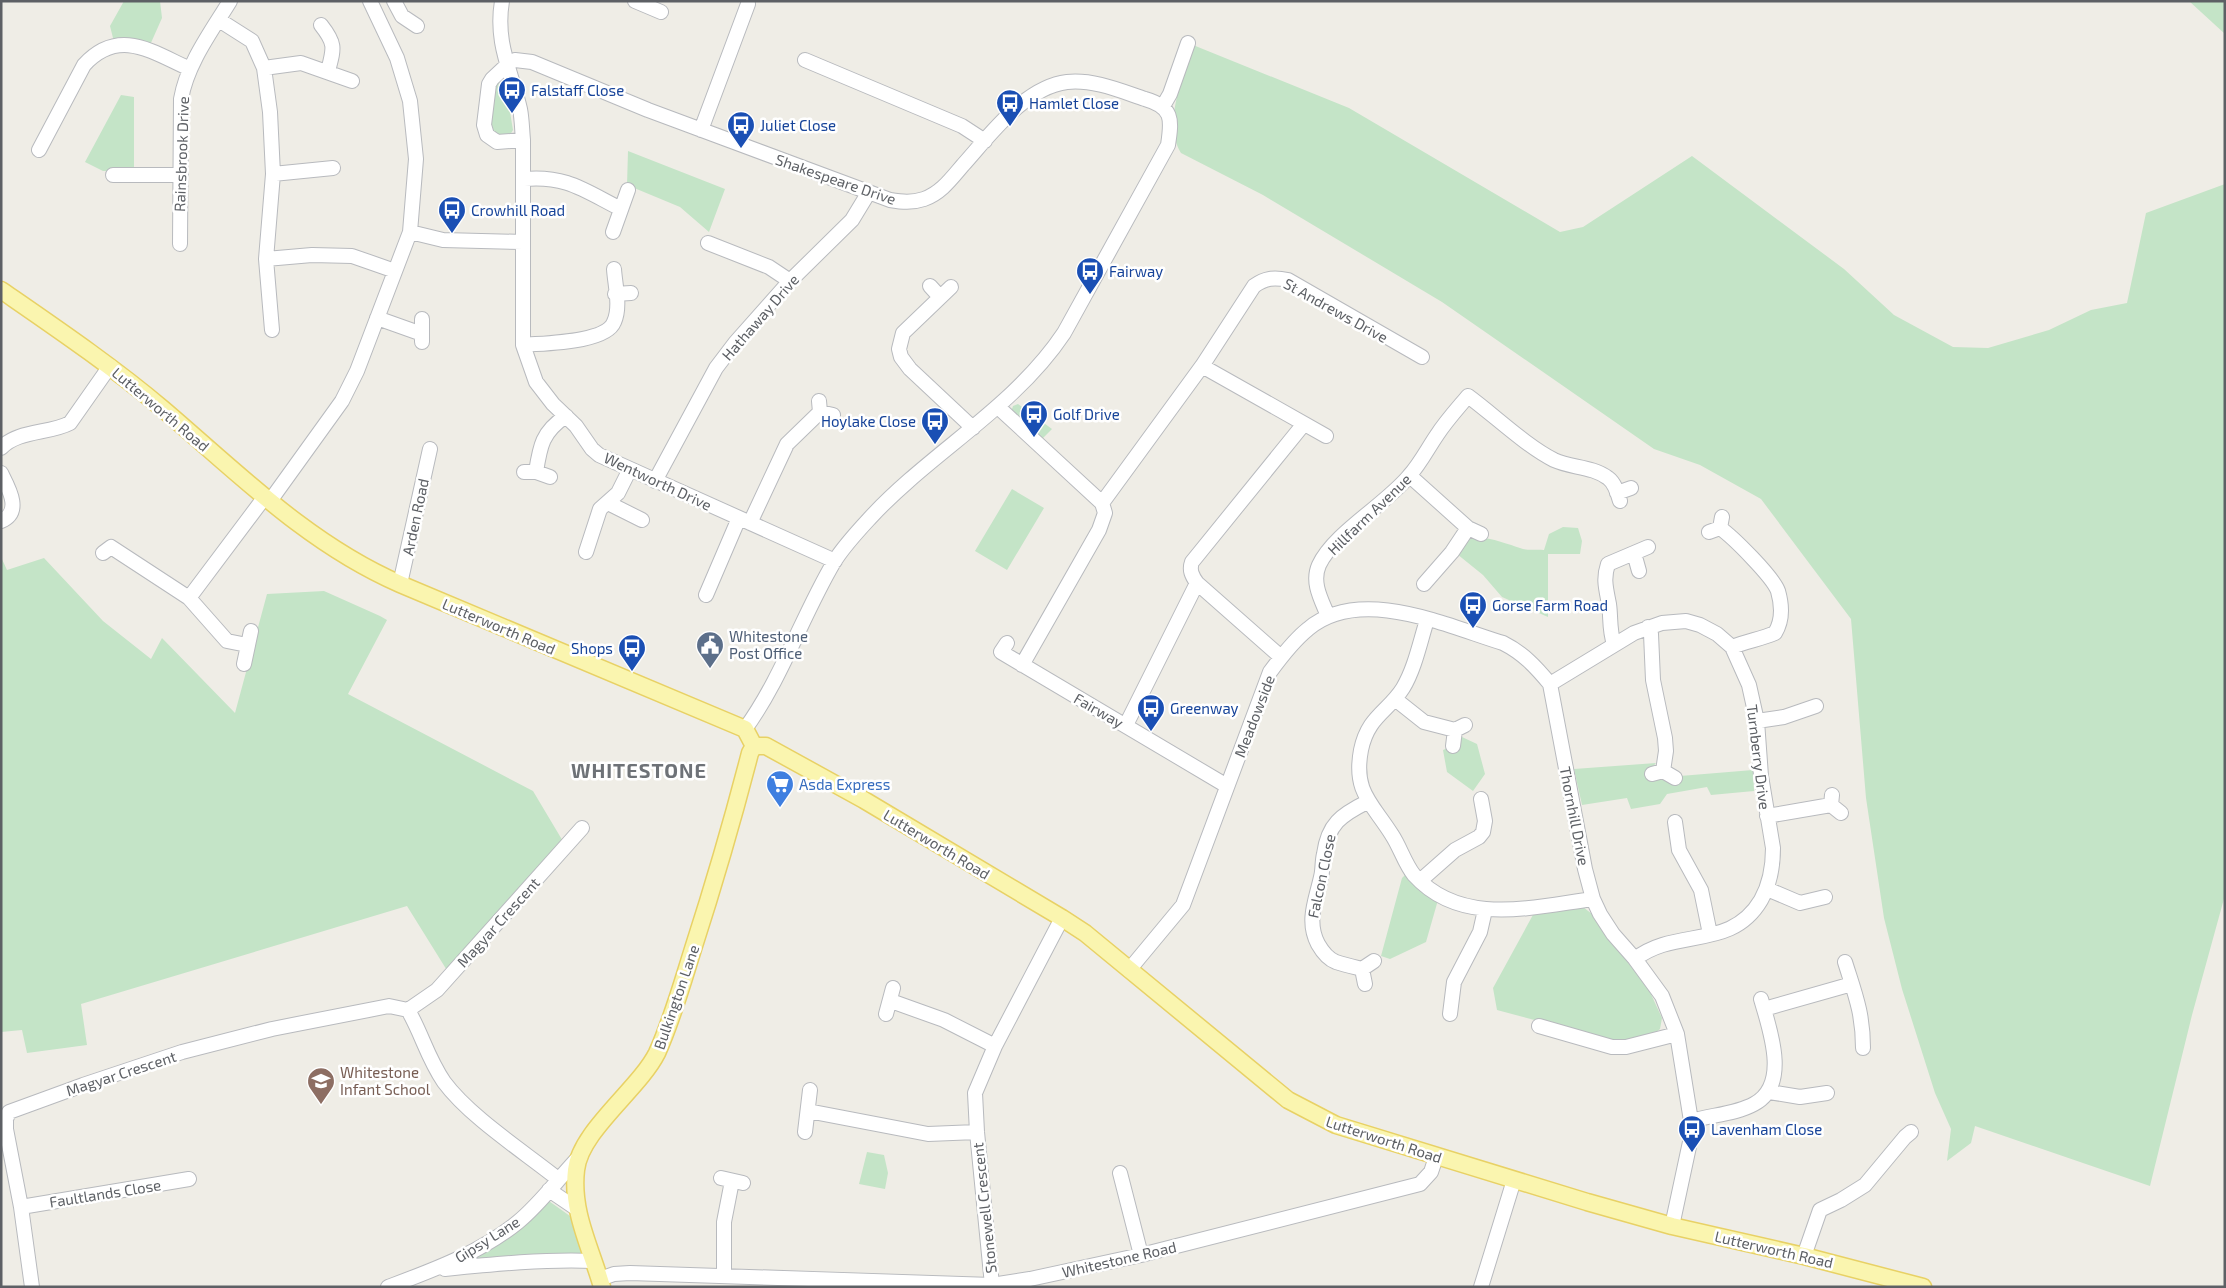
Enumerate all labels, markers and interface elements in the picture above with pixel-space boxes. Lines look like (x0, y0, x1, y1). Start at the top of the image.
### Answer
bus stop icon: Falstaff Close (497, 75, 527, 114)
place label: Falstaff Close (531, 81, 624, 99)
bus stop icon: Hamlet Close (995, 88, 1025, 127)
place label: Hamlet Close (1029, 94, 1119, 112)
street label: Rainsbrook Drive (170, 96, 192, 212)
bus stop icon: Juliet Close (726, 110, 756, 149)
place label: Juliet Close (760, 116, 836, 134)
street label: Shakespeare Drive (773, 150, 899, 208)
bus stop icon: Crowhill Road (437, 195, 467, 234)
place label: Crowhill Road (471, 201, 565, 219)
bus stop icon: Fairway (1075, 256, 1105, 295)
place label: Fairway (1109, 262, 1163, 280)
street label: Hathaway Drive (718, 270, 802, 364)
street label: St Andrews Drive (1281, 274, 1391, 346)
street label: Lutterworth Road (109, 363, 213, 455)
bus stop icon: Golf Drive (1019, 399, 1049, 438)
place label: Golf Drive (1053, 405, 1120, 423)
bus stop icon: Hoylake Close (920, 406, 950, 445)
place label: Hoylake Close (821, 412, 916, 430)
street label: Wentworth Drive (601, 448, 715, 514)
street label: Hillfarm Avenue (1324, 470, 1414, 558)
street label: Arden Road (398, 477, 432, 557)
bus stop icon: Gorse Farm Road (1458, 590, 1488, 629)
street label: Lutterworth Road (440, 594, 558, 658)
place label: Gorse Farm Road (1492, 596, 1608, 614)
place label: Whitestone Post Office (729, 627, 808, 662)
public building icon: Whitestone Post Office (695, 630, 725, 669)
bus stop icon: Shops (617, 633, 647, 672)
place label: Shops (571, 639, 613, 657)
street label: Meadowside (1230, 672, 1278, 760)
street label: Fairway (1071, 689, 1127, 731)
bus stop icon: Greenway (1136, 693, 1166, 732)
place label: Greenway (1170, 699, 1239, 717)
street label: Turnberry Drive (1744, 703, 1774, 811)
district label: WHITESTONE (571, 758, 707, 782)
street label: Thornhill Drive (1557, 765, 1593, 867)
supermarket icon: Asda Express (765, 769, 795, 808)
place label: Asda Express (799, 775, 890, 793)
street label: Lutterworth Road (881, 805, 993, 883)
street label: Falcon Close (1303, 832, 1339, 920)
street label: Magyar Crescent (453, 873, 543, 971)
street label: Bulkington Lane (650, 942, 702, 1052)
street label: Magyar Crescent (64, 1047, 179, 1099)
place label: Whitestone Infant School (340, 1063, 431, 1098)
school or university icon: Whitestone Infant School (306, 1066, 336, 1105)
street label: Lutterworth Road (1324, 1112, 1444, 1166)
bus stop icon: Lavenham Close (1677, 1114, 1707, 1153)
place label: Lavenham Close (1711, 1120, 1822, 1138)
street label: Stonewell Crescent (968, 1141, 1000, 1274)
street label: Faultlands Close (48, 1175, 162, 1211)
street label: Gipsy Lane (451, 1212, 523, 1266)
street label: Lutterworth Road (1713, 1227, 1835, 1271)
street label: Whitestone Road (1060, 1237, 1178, 1281)

